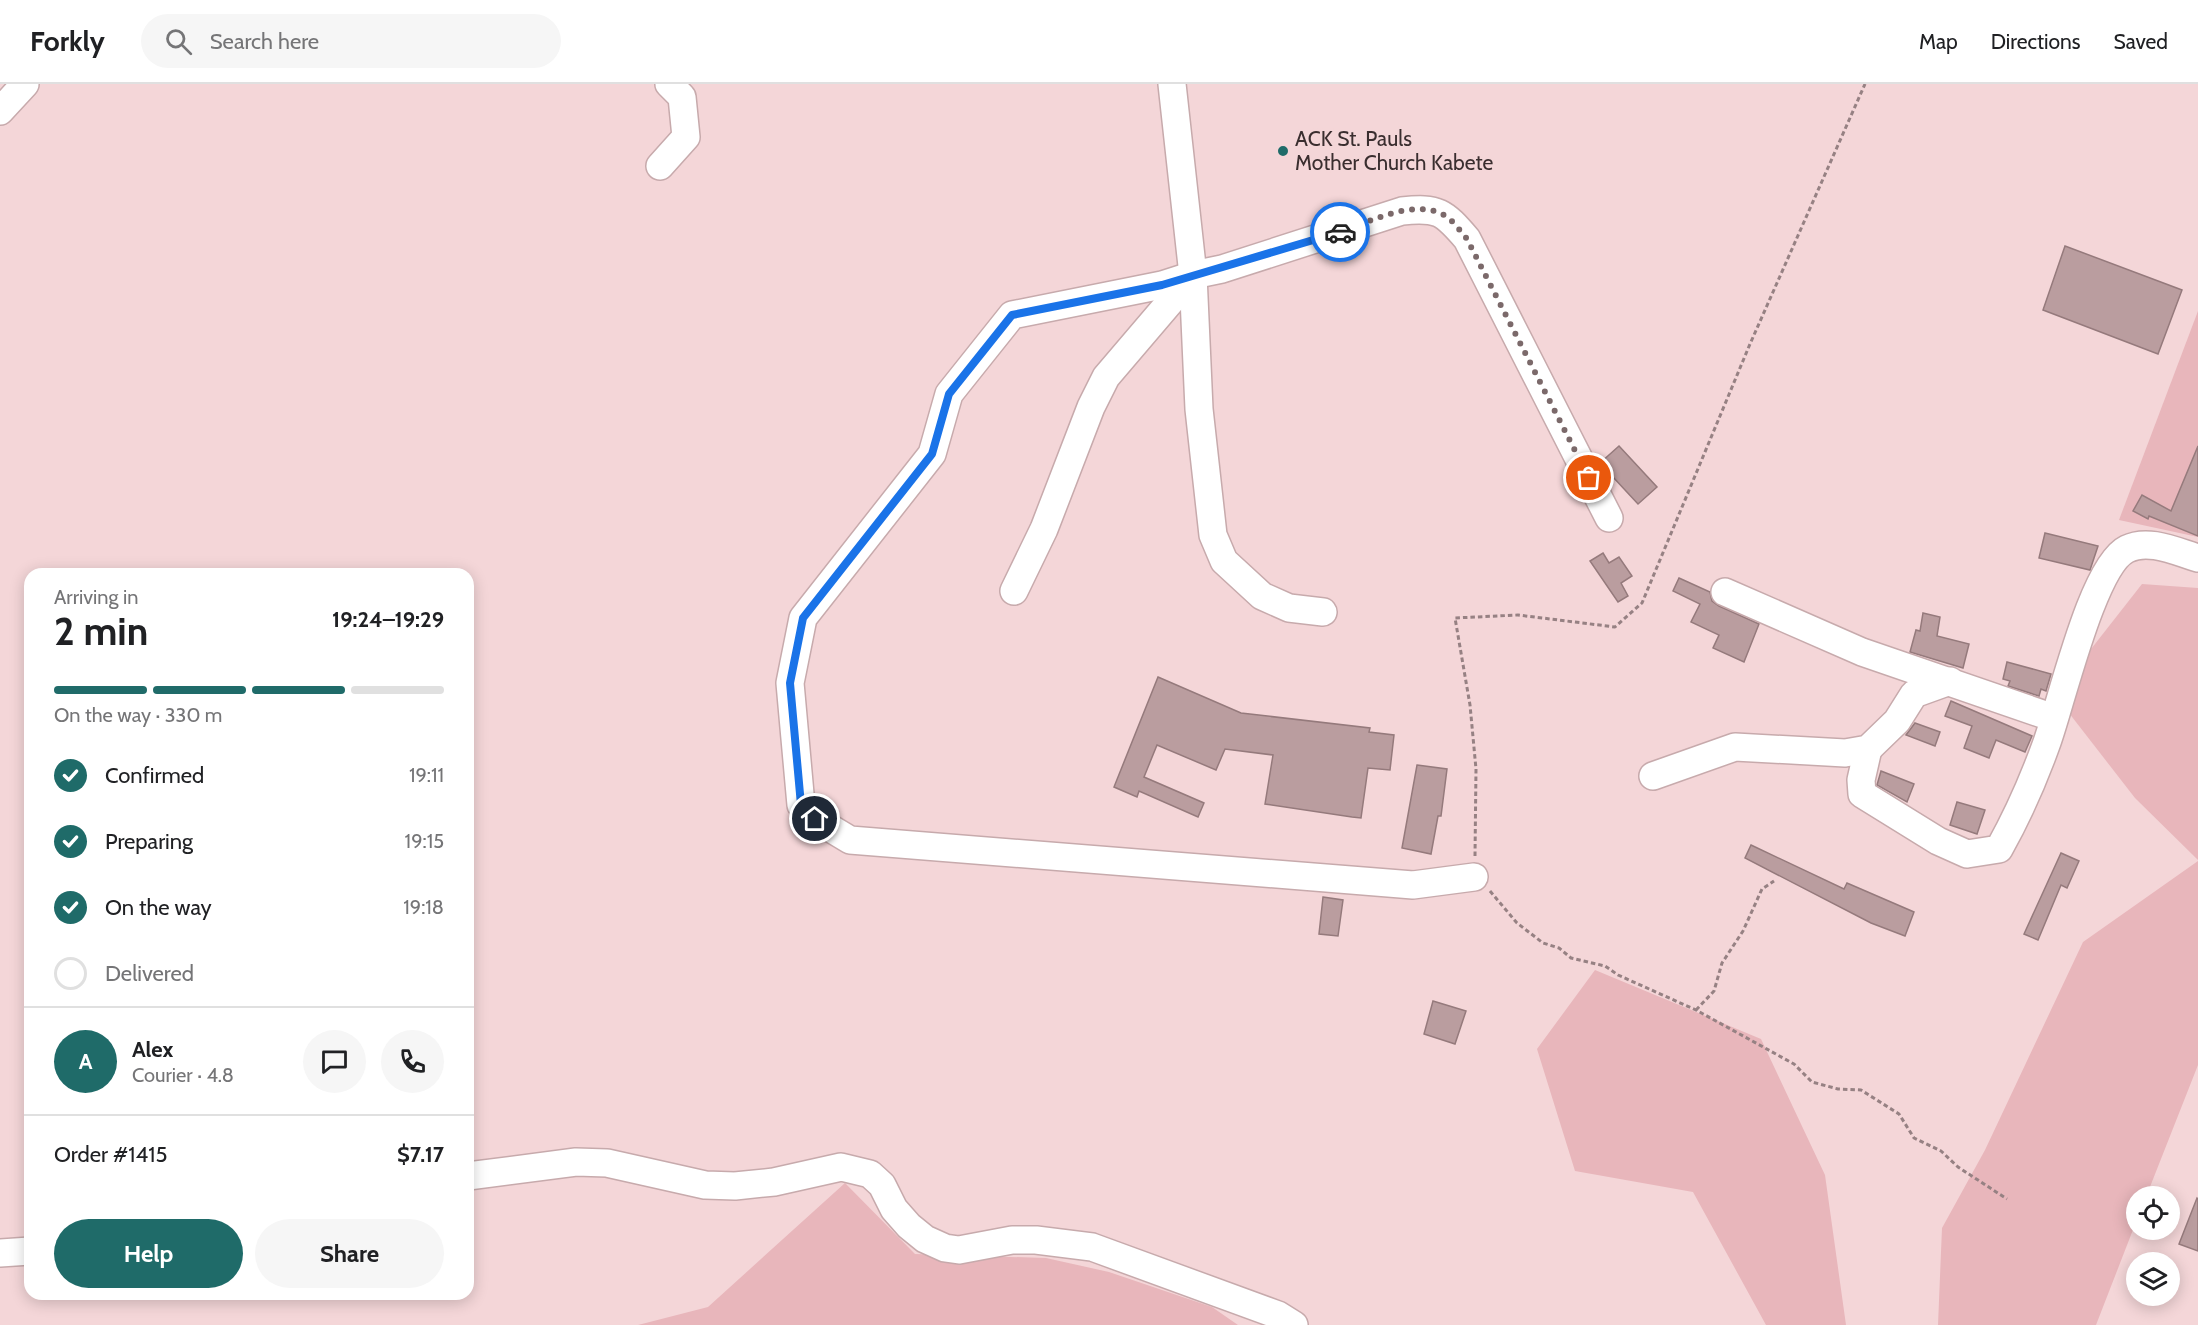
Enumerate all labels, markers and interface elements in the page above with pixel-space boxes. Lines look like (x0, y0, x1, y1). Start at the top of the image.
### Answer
search box (141, 14, 561, 68)
text: Forkly (30, 24, 105, 58)
icon: search (162, 25, 195, 58)
text: Search here (210, 28, 319, 55)
text: Map (1919, 29, 1958, 54)
text: Directions (1991, 29, 2080, 54)
text: Saved (2113, 29, 2168, 54)
place label: ACK St. Pauls Mother Church Kabete (1295, 126, 1493, 175)
marker: ACK St. Pauls Mother Church Kabete (1276, 144, 1290, 158)
courier (1310, 202, 1370, 262)
icon: car (1324, 216, 1357, 249)
pin (1563, 452, 1614, 503)
icon: bag (1572, 461, 1605, 494)
text: Arriving in (54, 585, 138, 609)
text: 19:24–19:29 (332, 606, 444, 633)
text: 2 min (54, 607, 148, 655)
text: On the way · 330 m (54, 703, 222, 727)
icon: check (54, 759, 87, 792)
text: Confirmed (105, 762, 204, 789)
text: 19:11 (409, 763, 444, 787)
pin (789, 793, 840, 844)
icon: home (798, 802, 831, 835)
icon: check (54, 825, 87, 858)
text: Preparing (105, 828, 193, 855)
text: 19:15 (405, 829, 444, 853)
icon: check (54, 891, 87, 924)
text: On the way (105, 894, 212, 921)
text: 19:18 (403, 895, 444, 919)
text: Delivered (105, 960, 194, 987)
button: chat (303, 1030, 366, 1093)
button: phone (381, 1030, 444, 1093)
text: Alex (132, 1036, 173, 1063)
text: A (79, 1048, 92, 1075)
text: Courier · 4.8 (132, 1063, 234, 1087)
text: Order #1415 (54, 1141, 167, 1168)
text: $7.17 (397, 1141, 444, 1168)
map controls (2126, 1186, 2180, 1306)
button: locate (2126, 1186, 2180, 1240)
button: Help (54, 1219, 243, 1288)
button: Share (255, 1219, 444, 1288)
button: layers (2126, 1252, 2180, 1306)

